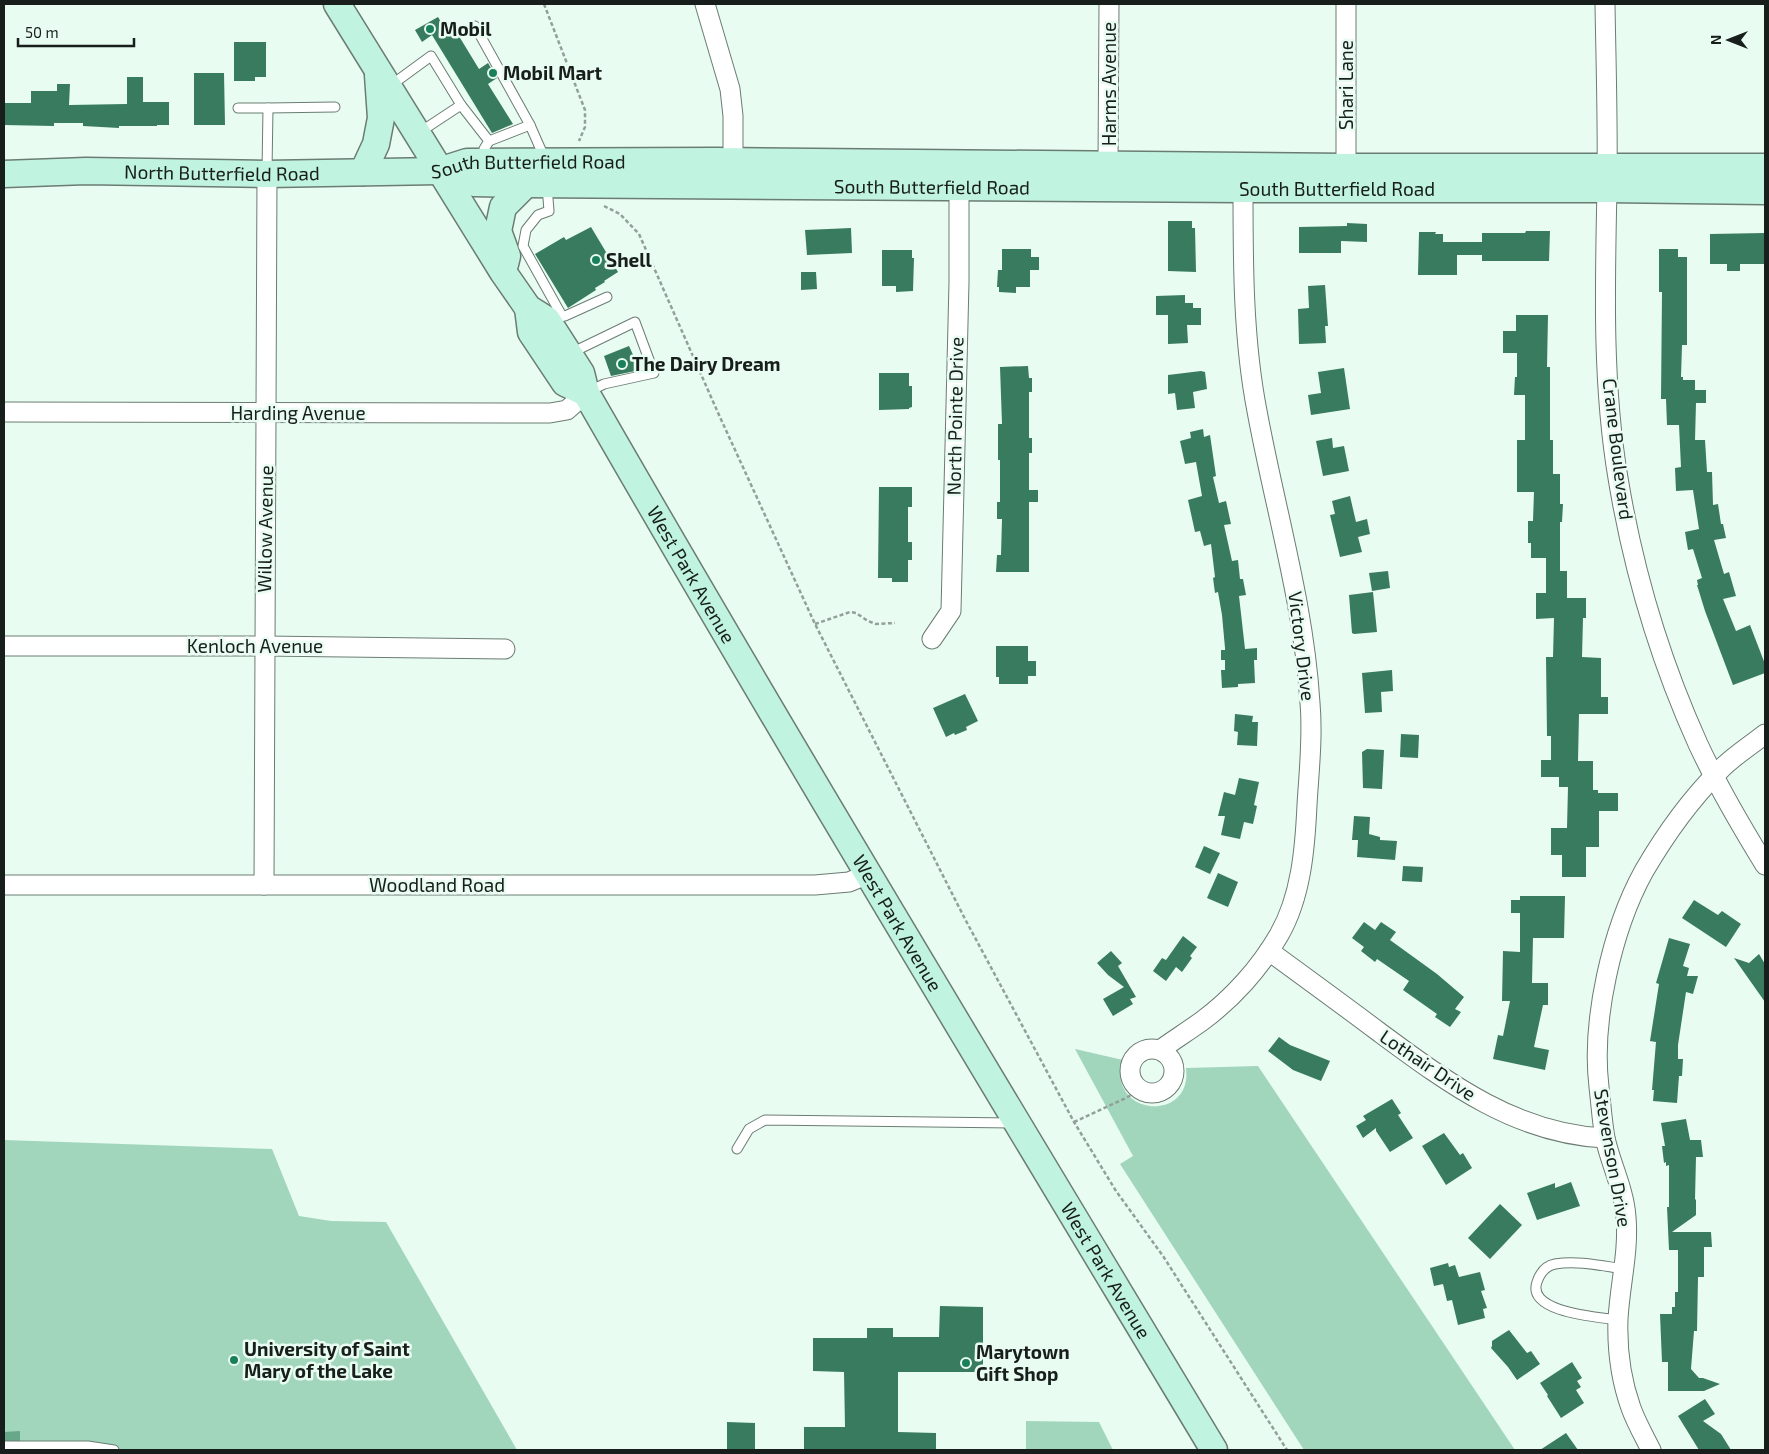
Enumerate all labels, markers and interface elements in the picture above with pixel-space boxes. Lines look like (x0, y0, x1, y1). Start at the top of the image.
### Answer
scale bar (18, 15, 134, 47)
north arrow (1704, 15, 1754, 65)
place label: Mobil (440, 17, 492, 40)
street label: Harms Avenue (1097, 22, 1120, 146)
text: 50 m (25, 23, 59, 41)
marker: Mobil (424, 23, 436, 35)
text: N (1707, 35, 1724, 45)
street label: Shari Lane (1334, 40, 1357, 130)
place label: Mobil Mart (503, 61, 602, 84)
marker: Mobil Mart (487, 67, 499, 79)
street label: South Butterfield Road (431, 149, 626, 182)
street label: North Butterfield Road (124, 160, 320, 185)
street label: South Butterfield Road (834, 174, 1030, 199)
street label: South Butterfield Road (1239, 177, 1435, 200)
place label: Shell (606, 248, 653, 271)
marker: Shell (590, 254, 602, 266)
street label: North Pointe Drive (942, 336, 967, 496)
place label: The Dairy Dream (632, 352, 781, 376)
marker: The Dairy Dream (616, 358, 628, 370)
street label: Crane Boulevard (1598, 377, 1639, 521)
street label: Harding Avenue (230, 401, 366, 424)
street label: Willow Avenue (252, 465, 277, 593)
street label: West Park Avenue (643, 501, 741, 647)
street label: Victory Drive (1284, 590, 1321, 702)
street label: Kenloch Avenue (187, 634, 323, 657)
street label: West Park Avenue (848, 850, 948, 995)
street label: Woodland Road (369, 873, 505, 896)
street label: Lothair Drive (1376, 1024, 1481, 1105)
street label: Stevenson Drive (1590, 1087, 1637, 1229)
street label: West Park Avenue (1057, 1198, 1156, 1343)
place label: University of Saint Mary of the Lake (244, 1337, 410, 1383)
place label: Marytown Gift Shop (976, 1340, 1070, 1385)
marker: University of Saint Mary of the Lake (228, 1354, 240, 1366)
marker: Marytown Gift Shop (960, 1357, 972, 1369)

